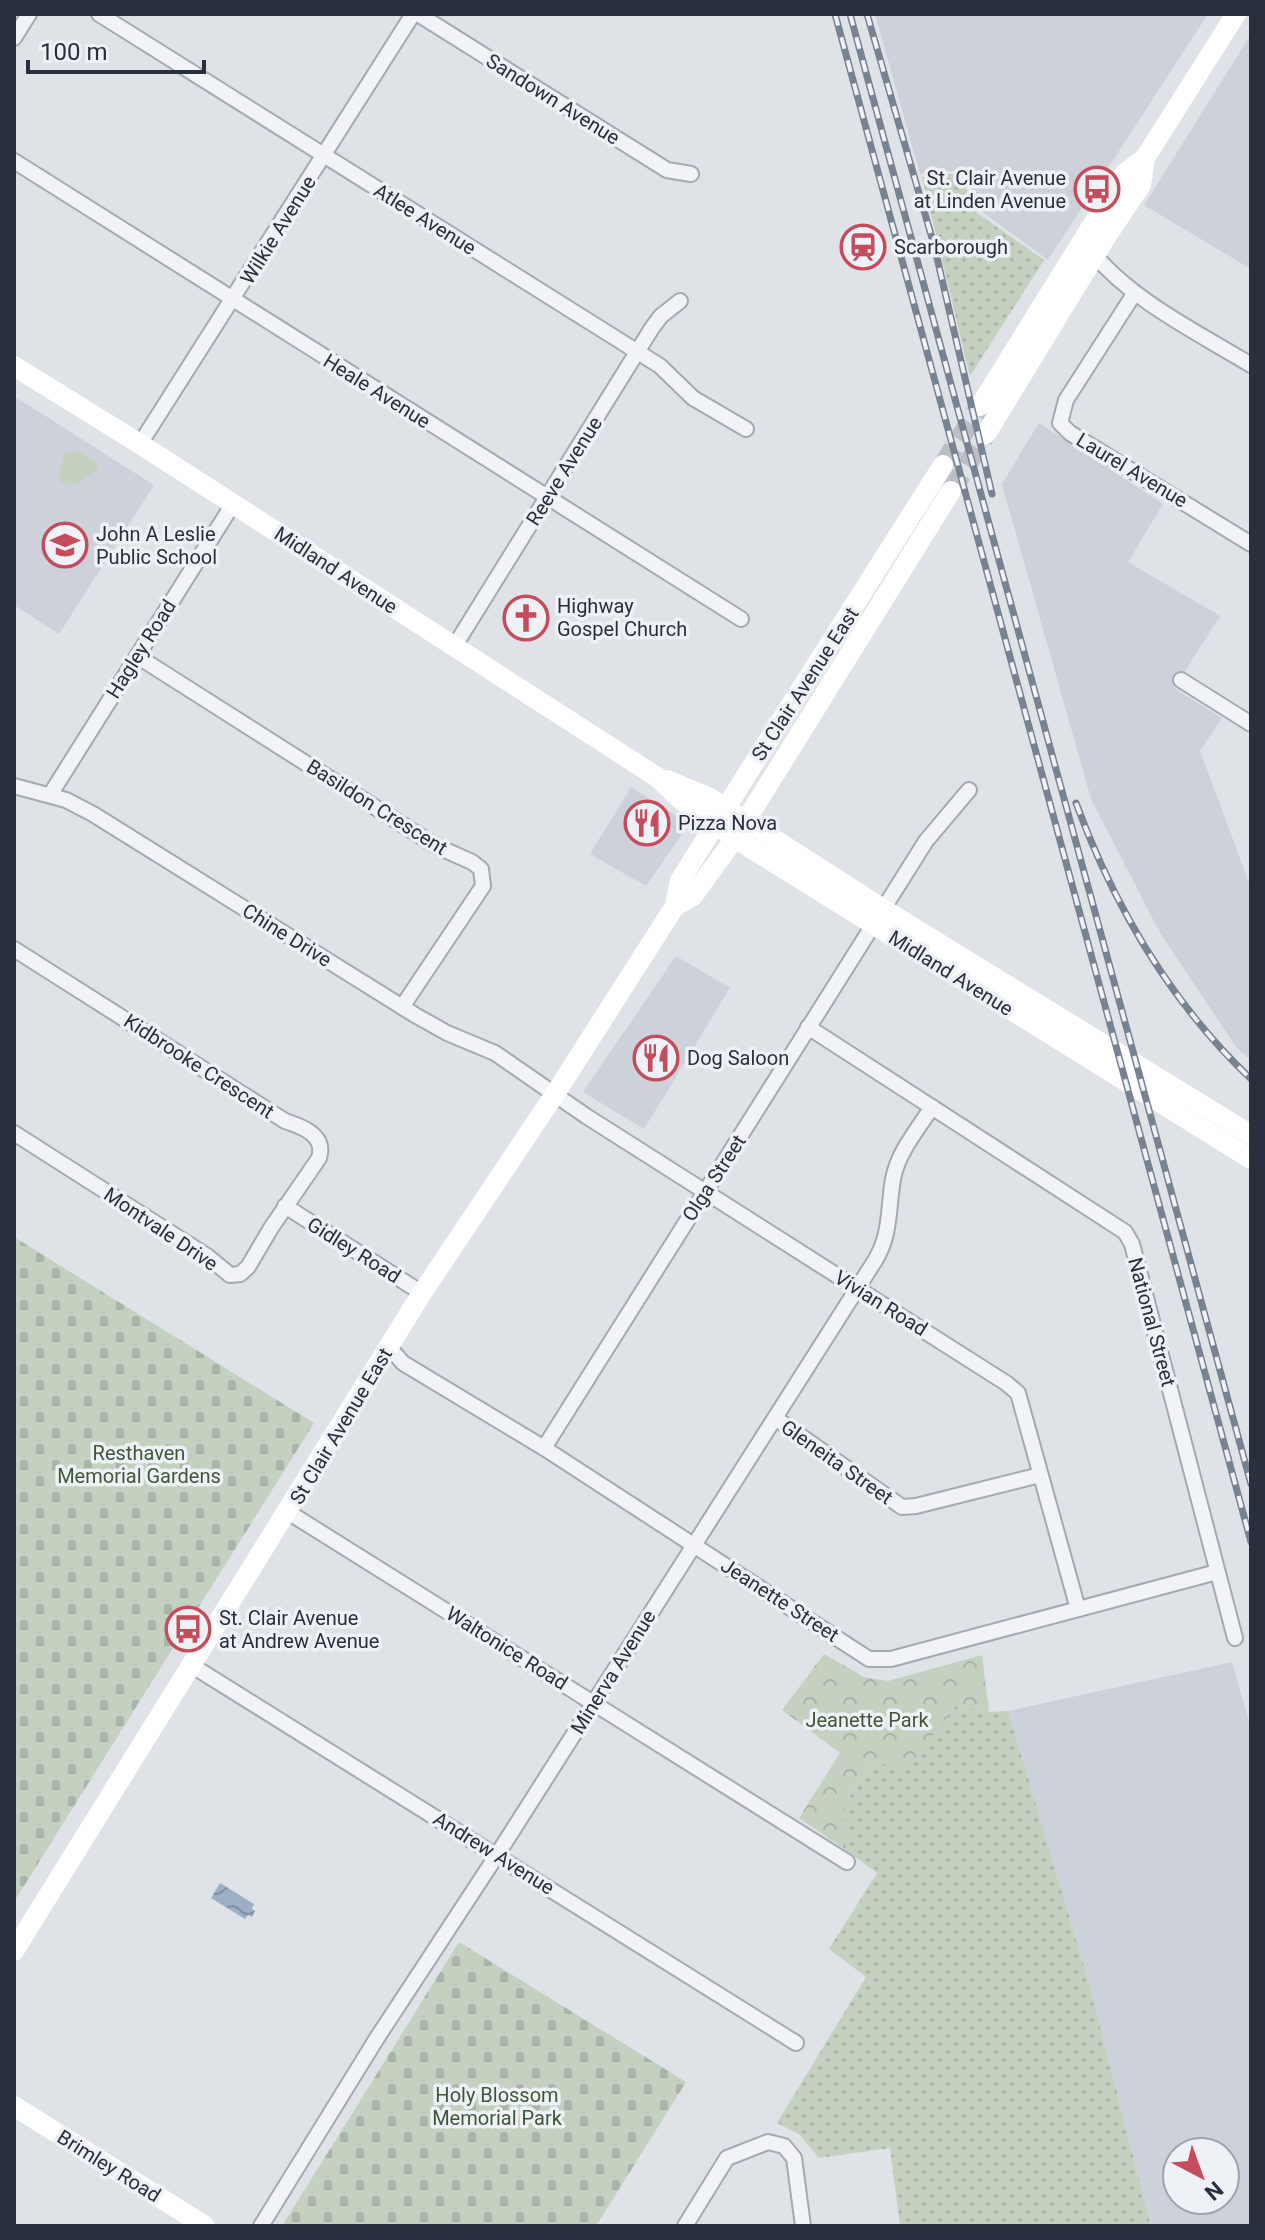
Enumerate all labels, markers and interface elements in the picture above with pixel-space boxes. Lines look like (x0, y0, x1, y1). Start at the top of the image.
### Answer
scale bar (28, 24, 204, 74)
text: 100 m (40, 38, 107, 66)
street label: Sandown Avenue (482, 48, 624, 150)
bus stop icon: St. Clair Avenue at Linden Avenue (1073, 165, 1121, 213)
place label: St. Clair Avenue at Linden Avenue (914, 166, 1066, 213)
street label: Wilkie Avenue (235, 171, 321, 289)
street label: Atlee Avenue (370, 178, 480, 260)
station icon: Scarborough (839, 223, 887, 271)
place label: Scarborough (894, 235, 1008, 259)
street label: Heale Avenue (319, 349, 435, 433)
street label: Reeve Avenue (521, 412, 607, 530)
street label: Laurel Avenue (1072, 427, 1192, 513)
school or university icon: John A Leslie Public School (41, 521, 89, 569)
street label: Midland Avenue (270, 521, 402, 619)
place label: John A Leslie Public School (96, 522, 217, 569)
church icon: Highway Gospel Church (502, 594, 550, 642)
place label: Highway Gospel Church (557, 594, 687, 641)
street label: Hagley Road (101, 595, 181, 703)
street label: St Clair Avenue East (746, 603, 864, 765)
street label: Basildon Crescent (302, 754, 452, 860)
restaurant icon: Pizza Nova (623, 799, 671, 847)
place label: Pizza Nova (678, 811, 777, 835)
street label: Chine Drive (238, 898, 336, 972)
street label: Midland Avenue (884, 925, 1018, 1021)
street label: Kidbrooke Crescent (119, 1009, 279, 1123)
restaurant icon: Dog Saloon (632, 1034, 680, 1082)
place label: Dog Saloon (687, 1046, 789, 1070)
street label: Olga Street (677, 1130, 751, 1226)
street label: Montvale Drive (99, 1182, 223, 1276)
street label: Gidley Road (303, 1212, 405, 1288)
street label: National Street (1123, 1255, 1181, 1389)
street label: Vivian Road (830, 1265, 932, 1341)
street label: St Clair Avenue East (285, 1343, 397, 1509)
street label: Gleneita Street (777, 1415, 897, 1509)
park label: Resthaven Memorial Gardens (57, 1441, 221, 1488)
street label: Jeanette Street (717, 1553, 843, 1647)
street label: Waltonice Road (442, 1601, 572, 1695)
bus stop icon: St. Clair Avenue at Andrew Avenue (164, 1605, 212, 1653)
place label: St. Clair Avenue at Andrew Avenue (219, 1606, 379, 1653)
street label: Minerva Avenue (565, 1606, 661, 1738)
park label: Jeanette Park (805, 1708, 929, 1732)
street label: Andrew Avenue (429, 1806, 559, 1900)
park label: Holy Blossom Memorial Park (432, 2083, 563, 2130)
street label: Brimley Road (53, 2125, 165, 2207)
north arrow (1161, 2136, 1241, 2216)
text: N (1200, 2176, 1228, 2205)

